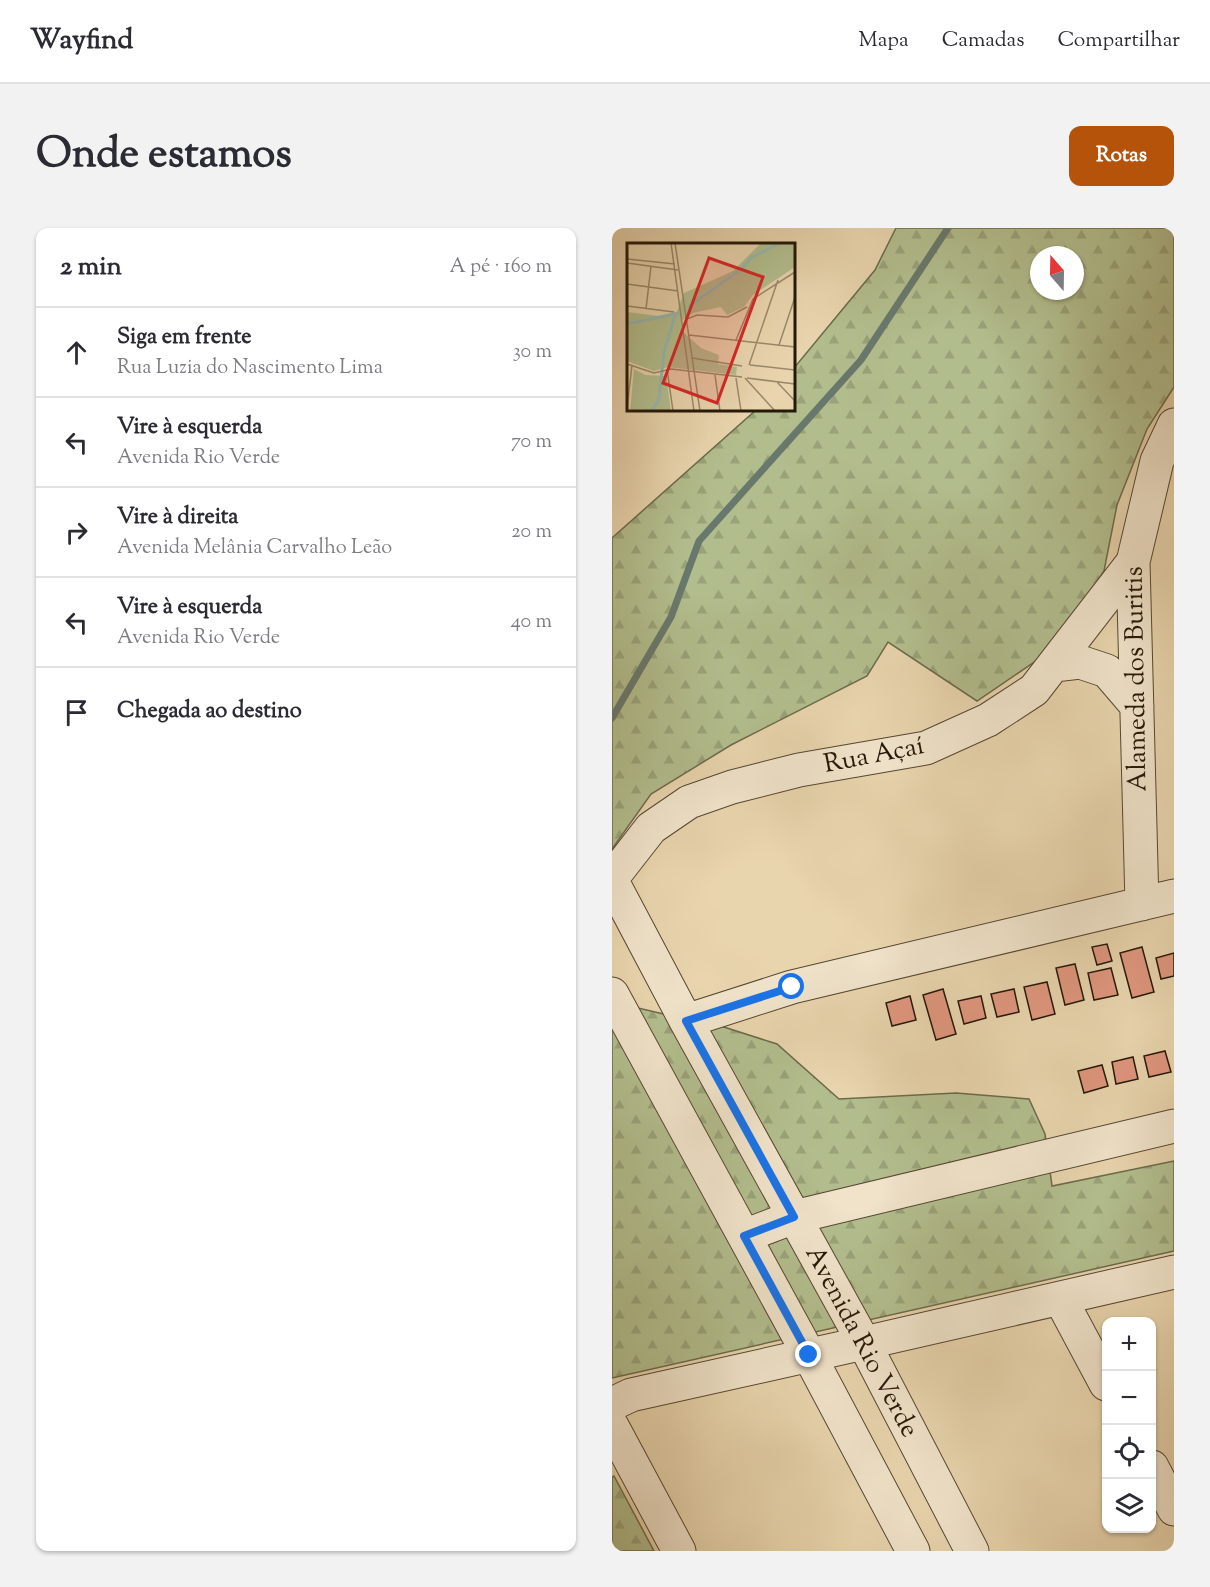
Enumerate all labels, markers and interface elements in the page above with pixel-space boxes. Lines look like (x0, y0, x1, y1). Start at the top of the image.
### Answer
text: Wayfind (30, 21, 133, 61)
text: Mapa (859, 26, 909, 56)
text: Camadas (942, 26, 1025, 56)
text: Compartilhar (1058, 26, 1180, 56)
text: Onde estamos (36, 126, 292, 186)
button: Rotas (1069, 126, 1174, 186)
inset map (627, 243, 795, 411)
north arrow (1030, 246, 1084, 300)
text: 2 min (60, 249, 122, 286)
text: A pé · 160 m (449, 253, 552, 282)
text: Siga em frente (117, 322, 252, 354)
icon: ahead (60, 336, 93, 369)
text: 30 m (513, 338, 552, 367)
text: Rua Luzia do Nascimento Lima (117, 354, 383, 383)
text: Vire à esquerda (117, 412, 262, 444)
icon: left (60, 426, 93, 459)
text: 70 m (511, 428, 552, 457)
text: Avenida Rio Verde (117, 444, 280, 473)
text: Vire à direita (117, 502, 239, 534)
icon: right (60, 516, 93, 549)
text: 20 m (511, 518, 552, 547)
text: Avenida Melânia Carvalho Leão (117, 534, 392, 563)
street label: Alameda dos Buritis (1117, 566, 1157, 792)
text: Vire à esquerda (117, 592, 262, 624)
icon: left (60, 606, 93, 639)
text: 40 m (511, 608, 552, 637)
text: Avenida Rio Verde (117, 624, 280, 653)
icon: arrive (60, 696, 93, 729)
text: Chegada ao destino (117, 696, 302, 728)
street label: Rua Açaí (821, 728, 927, 784)
route start (778, 973, 804, 999)
street label: Avenida Rio Verde (795, 1240, 927, 1444)
map controls (1102, 1317, 1156, 1533)
button: + (1102, 1317, 1156, 1371)
route end (795, 1341, 821, 1367)
button: − (1102, 1371, 1156, 1425)
button: locate (1102, 1425, 1156, 1479)
button: layers (1102, 1479, 1156, 1533)

